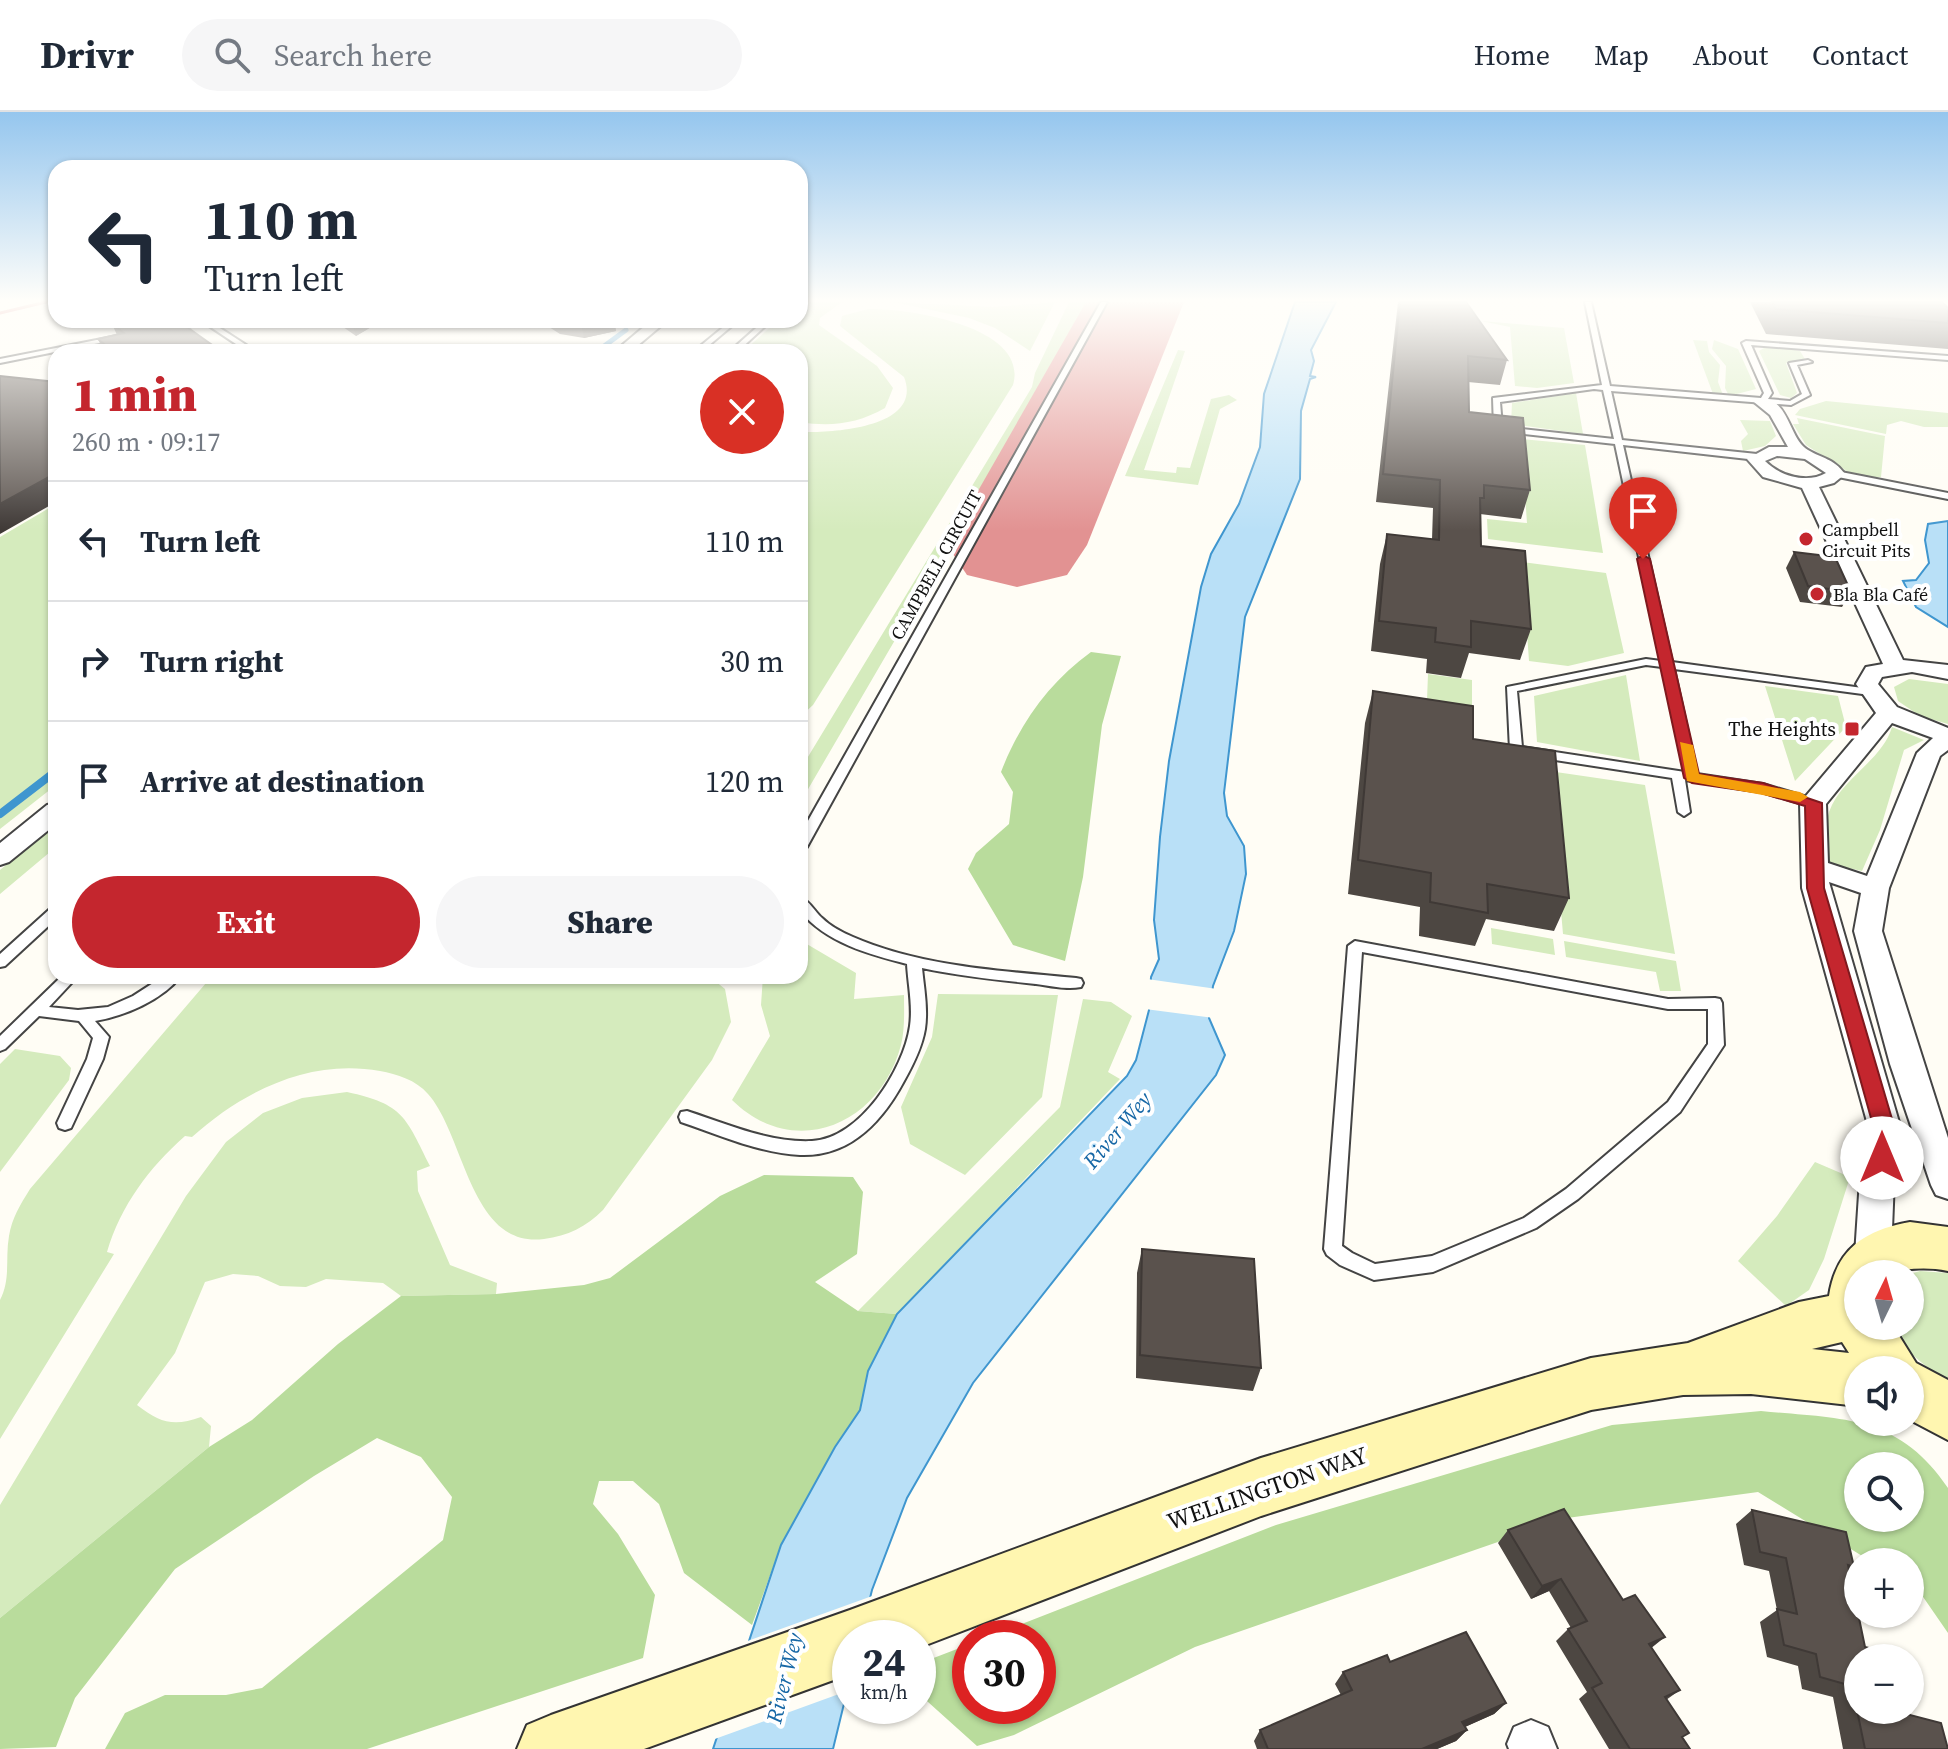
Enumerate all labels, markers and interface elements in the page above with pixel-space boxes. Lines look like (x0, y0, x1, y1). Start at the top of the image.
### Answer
search box (182, 19, 742, 91)
text: Drivr (40, 29, 134, 81)
icon: search (210, 33, 254, 77)
text: Search here (274, 35, 432, 76)
text: Home (1474, 36, 1550, 74)
text: Map (1594, 36, 1649, 74)
text: About (1693, 36, 1768, 74)
text: Contact (1812, 36, 1908, 74)
text: 110 m (204, 181, 358, 258)
icon: left (72, 192, 176, 296)
text: Turn left (204, 254, 343, 303)
text: 1 min (72, 361, 197, 427)
button: close (700, 370, 784, 454)
text: 260 m · 09:17 (72, 424, 220, 460)
pin (1609, 477, 1677, 559)
street label: CAMPBELL CIRCUIT (884, 485, 988, 644)
icon: arrive (1621, 489, 1665, 533)
place label: Campbell Circuit Pits (1822, 517, 1911, 563)
icon: left (72, 519, 116, 563)
text: Turn left (140, 521, 260, 562)
text: 110 m (705, 521, 784, 562)
marker: Campbell Circuit Pits (1797, 530, 1815, 548)
place label: Bla Bla Café (1833, 582, 1928, 607)
marker: Bla Bla Café (1808, 585, 1826, 603)
icon: right (72, 639, 116, 683)
text: Turn right (140, 641, 283, 682)
text: 30 m (720, 641, 784, 682)
place label: The Heights (1728, 715, 1836, 743)
marker: The Heights (1843, 720, 1861, 738)
icon: arrive (72, 759, 116, 803)
text: Arrive at destination (140, 761, 425, 802)
text: 120 m (705, 761, 784, 802)
button: Exit (72, 876, 420, 968)
button: Share (436, 876, 784, 968)
water label: River Wey (1075, 1085, 1158, 1176)
position arrow (1840, 1116, 1924, 1200)
north arrow (1844, 1260, 1924, 1340)
map controls (1844, 1260, 1924, 1724)
button: sound (1844, 1356, 1924, 1436)
street label: WELLINGTON WAY (1162, 1438, 1372, 1538)
button: search (1844, 1452, 1924, 1532)
button: + (1844, 1548, 1924, 1628)
speed limit sign: 30 (952, 1620, 1056, 1724)
water label: River Wey (758, 1629, 810, 1727)
text: 24 (862, 1635, 906, 1689)
button: − (1844, 1644, 1924, 1724)
text: km/h (860, 1678, 908, 1706)

